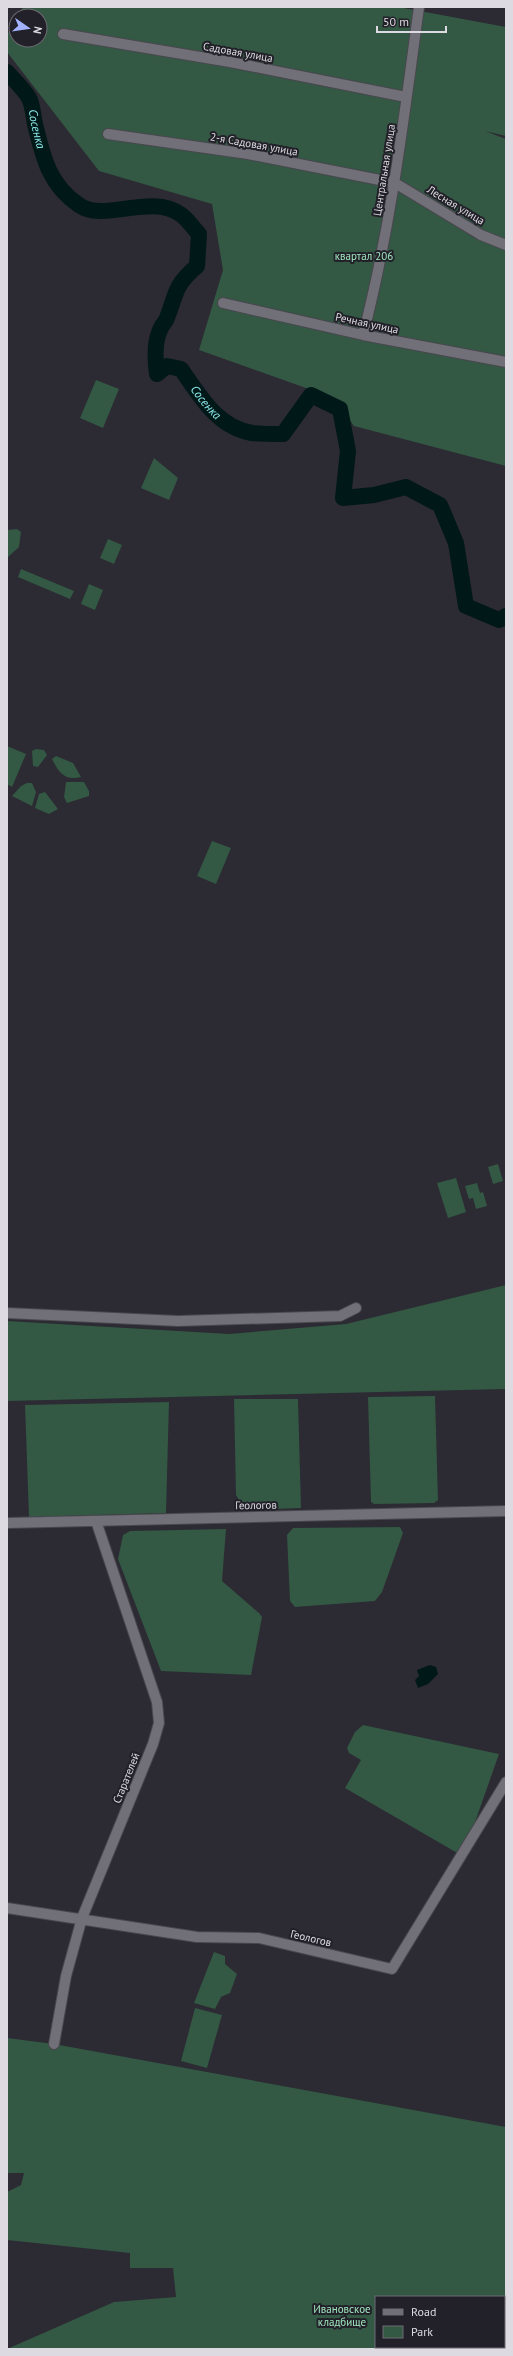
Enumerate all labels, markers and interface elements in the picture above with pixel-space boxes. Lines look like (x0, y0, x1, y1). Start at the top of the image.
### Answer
north arrow (8, 8, 48, 48)
scale bar (377, 8, 446, 34)
text: 50 m (383, 14, 409, 29)
text: N (30, 25, 45, 35)
street label: Садовая улица (202, 39, 274, 65)
water label: Сосенка (26, 108, 49, 150)
street label: Центральная улица (370, 123, 398, 217)
street label: 2-я Садовая улица (209, 129, 299, 159)
street label: Лесная улица (424, 182, 487, 228)
park label: квартал 206 (335, 249, 393, 263)
street label: Речная улица (334, 309, 400, 337)
water label: Сосенка (188, 382, 225, 422)
street label: Геологов (235, 1498, 277, 1512)
street label: Старателей (109, 1751, 143, 1805)
street label: Геологов (289, 1926, 333, 1950)
legend (375, 2296, 505, 2348)
park label: Ивановское кладбище (313, 2302, 371, 2329)
text: Road (411, 2304, 436, 2319)
text: Park (411, 2324, 433, 2339)

